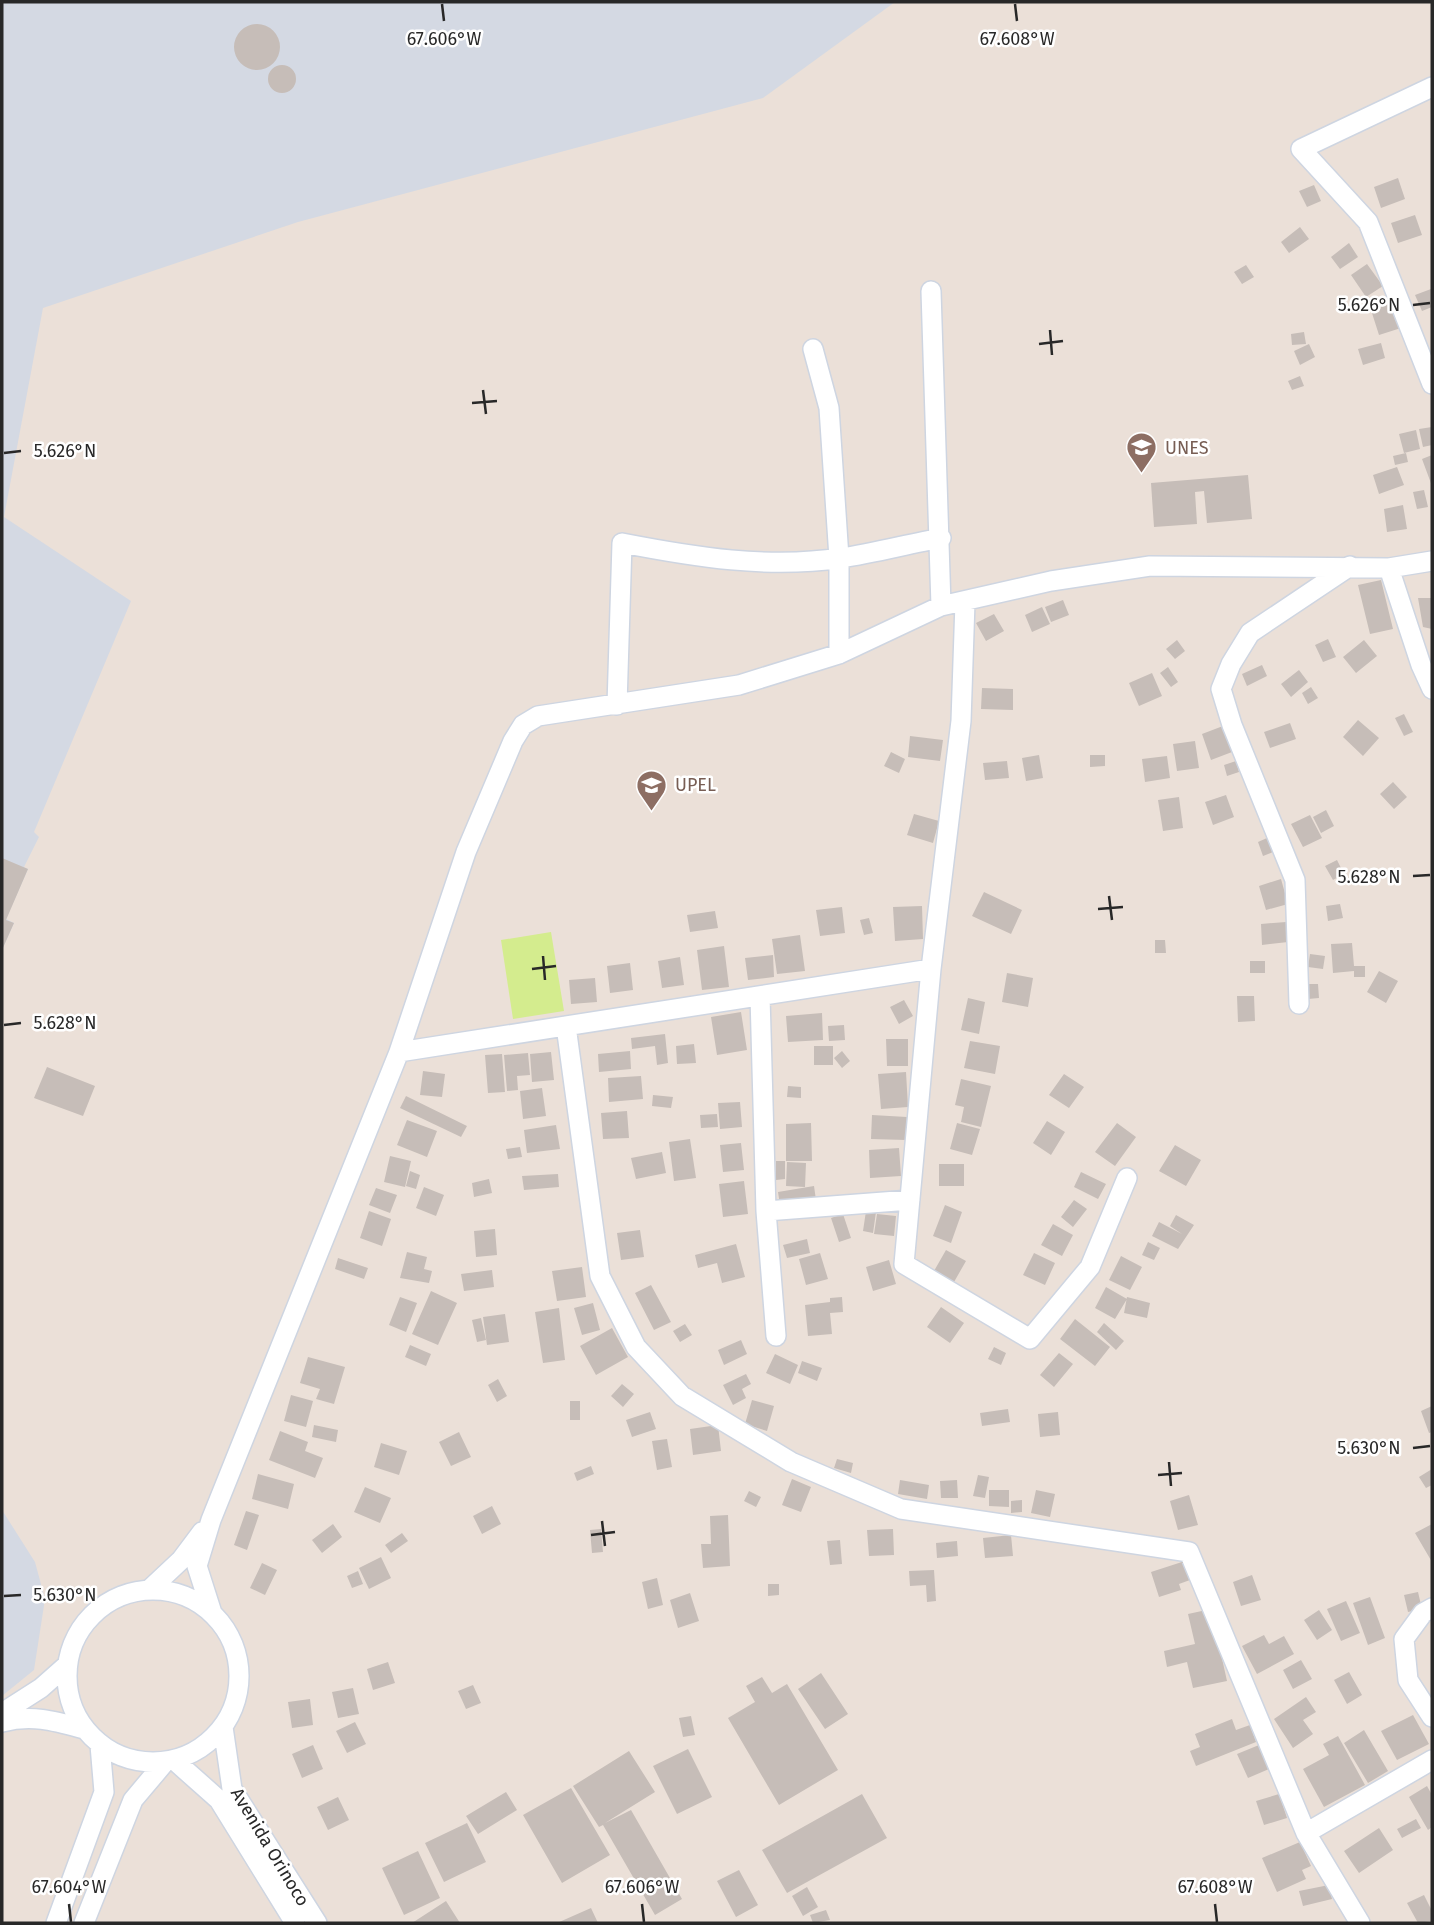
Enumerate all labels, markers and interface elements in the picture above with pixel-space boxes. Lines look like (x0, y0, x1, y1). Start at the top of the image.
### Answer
text: 67.606°W (407, 28, 481, 50)
text: 67.608°W (979, 28, 1055, 50)
text: 5.626°N (1338, 294, 1400, 316)
school or university icon: UNES (1125, 431, 1159, 475)
place label: UNES (1165, 437, 1209, 459)
text: 5.626°N (34, 440, 96, 462)
school or university icon: UPEL (635, 768, 669, 812)
place label: UPEL (675, 774, 716, 796)
text: 5.628°N (1337, 866, 1401, 888)
text: 5.628°N (33, 1012, 97, 1034)
text: 5.630°N (1337, 1437, 1401, 1459)
text: 5.630°N (33, 1584, 97, 1606)
street label: Avenida Orinoco (226, 1784, 314, 1910)
text: 67.604°W (32, 1876, 107, 1898)
text: 67.606°W (605, 1876, 679, 1898)
text: 67.608°W (1177, 1876, 1253, 1898)

